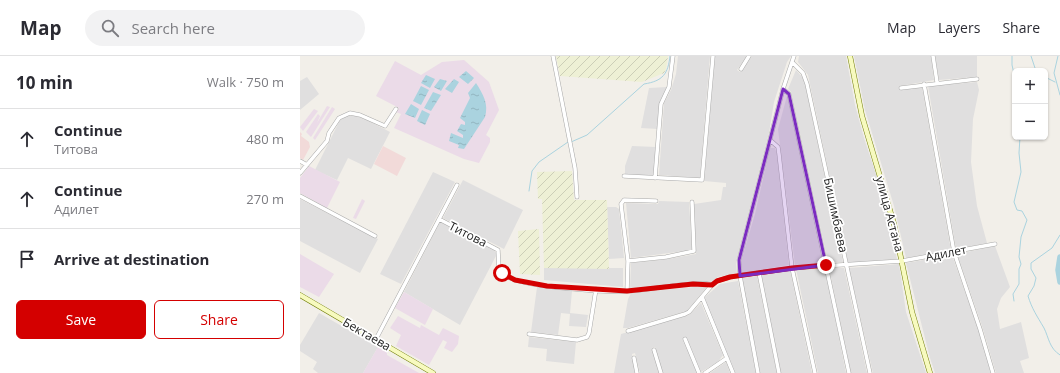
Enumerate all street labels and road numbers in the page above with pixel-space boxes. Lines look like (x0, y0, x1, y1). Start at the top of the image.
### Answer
street label: улица Астана (872, 174, 908, 254)
street label: Бишимбаева (820, 176, 852, 254)
street label: Титова (446, 217, 490, 251)
street label: Адилет (924, 241, 968, 265)
street label: Бектаева (340, 313, 394, 355)

